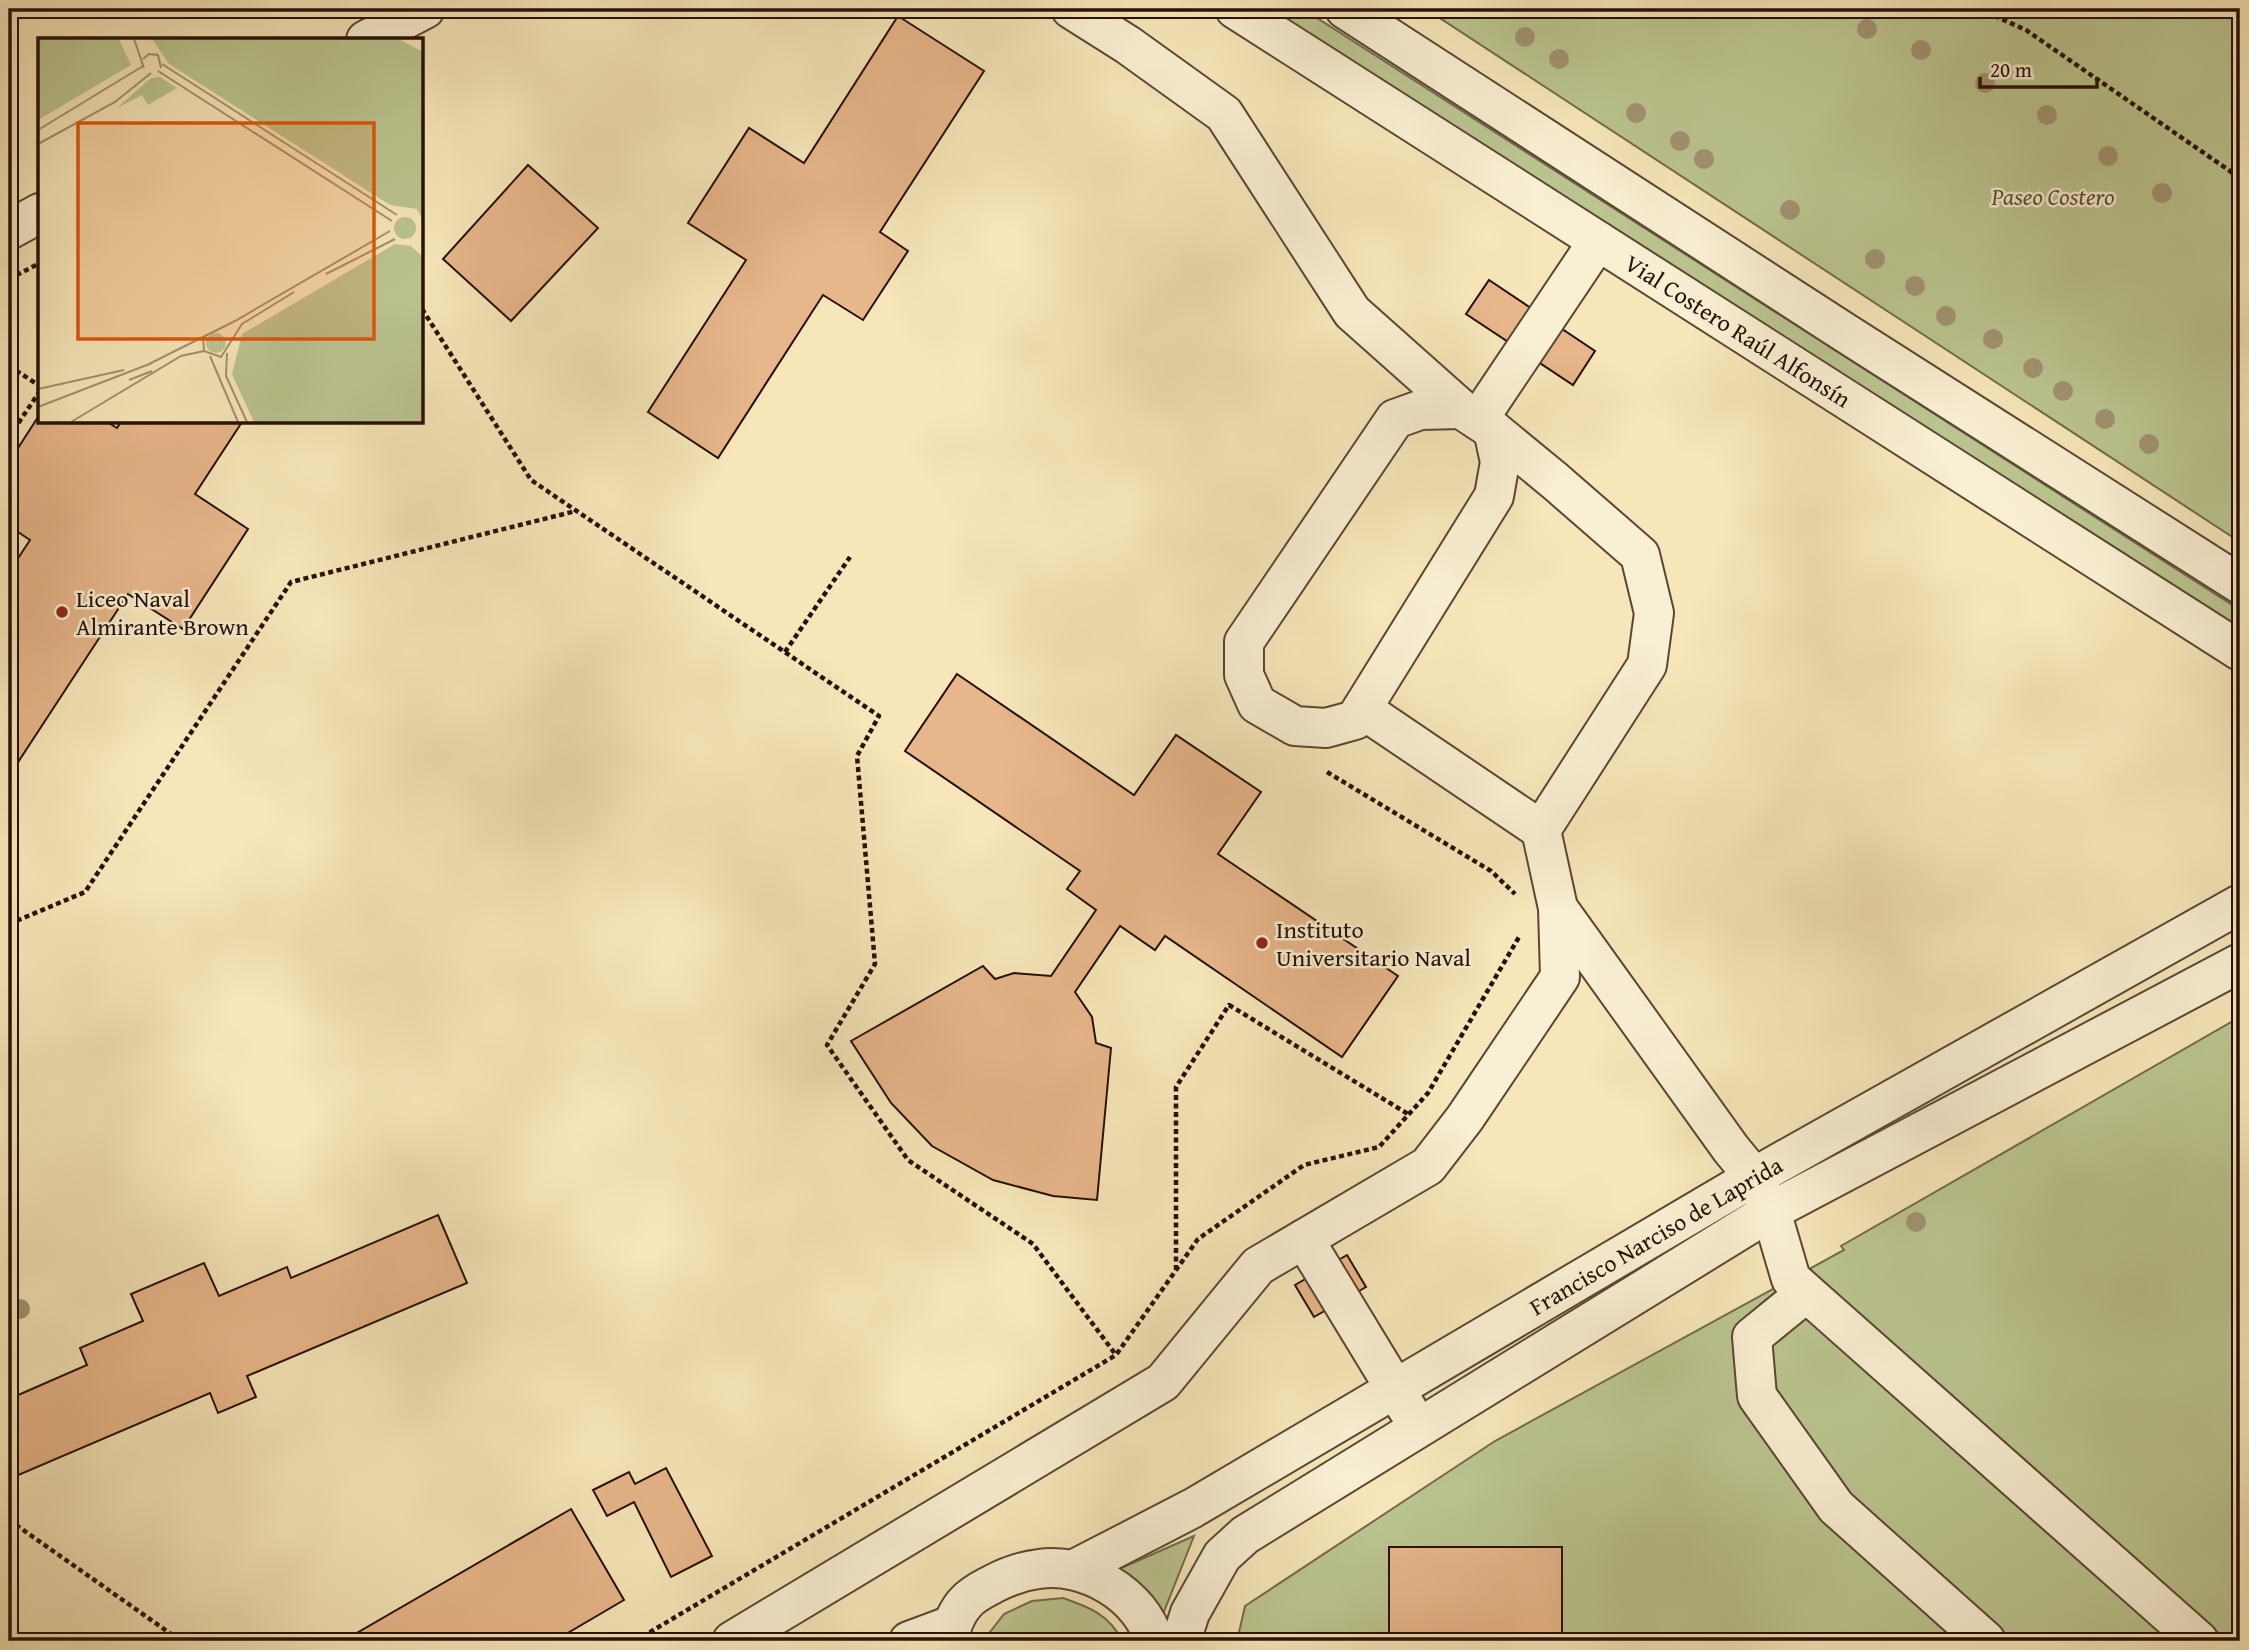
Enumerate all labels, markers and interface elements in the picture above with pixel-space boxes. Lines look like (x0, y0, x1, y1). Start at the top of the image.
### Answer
inset map (38, 38, 424, 424)
scale bar (1980, 46, 2097, 90)
text: 20 m (1990, 54, 2032, 85)
park label: Paseo Costero (1990, 179, 2115, 214)
street label: Vial Costero Raúl Alfonsín (1618, 245, 1858, 416)
place label: Liceo Naval Almirante Brown (76, 581, 249, 644)
marker: Liceo Naval Almirante Brown (54, 604, 70, 620)
place label: Instituto Universitario Naval (1276, 912, 1471, 975)
marker: Instituto Universitario Naval (1254, 935, 1270, 951)
street label: Francisco Narciso de Laprida (1522, 1147, 1789, 1324)

